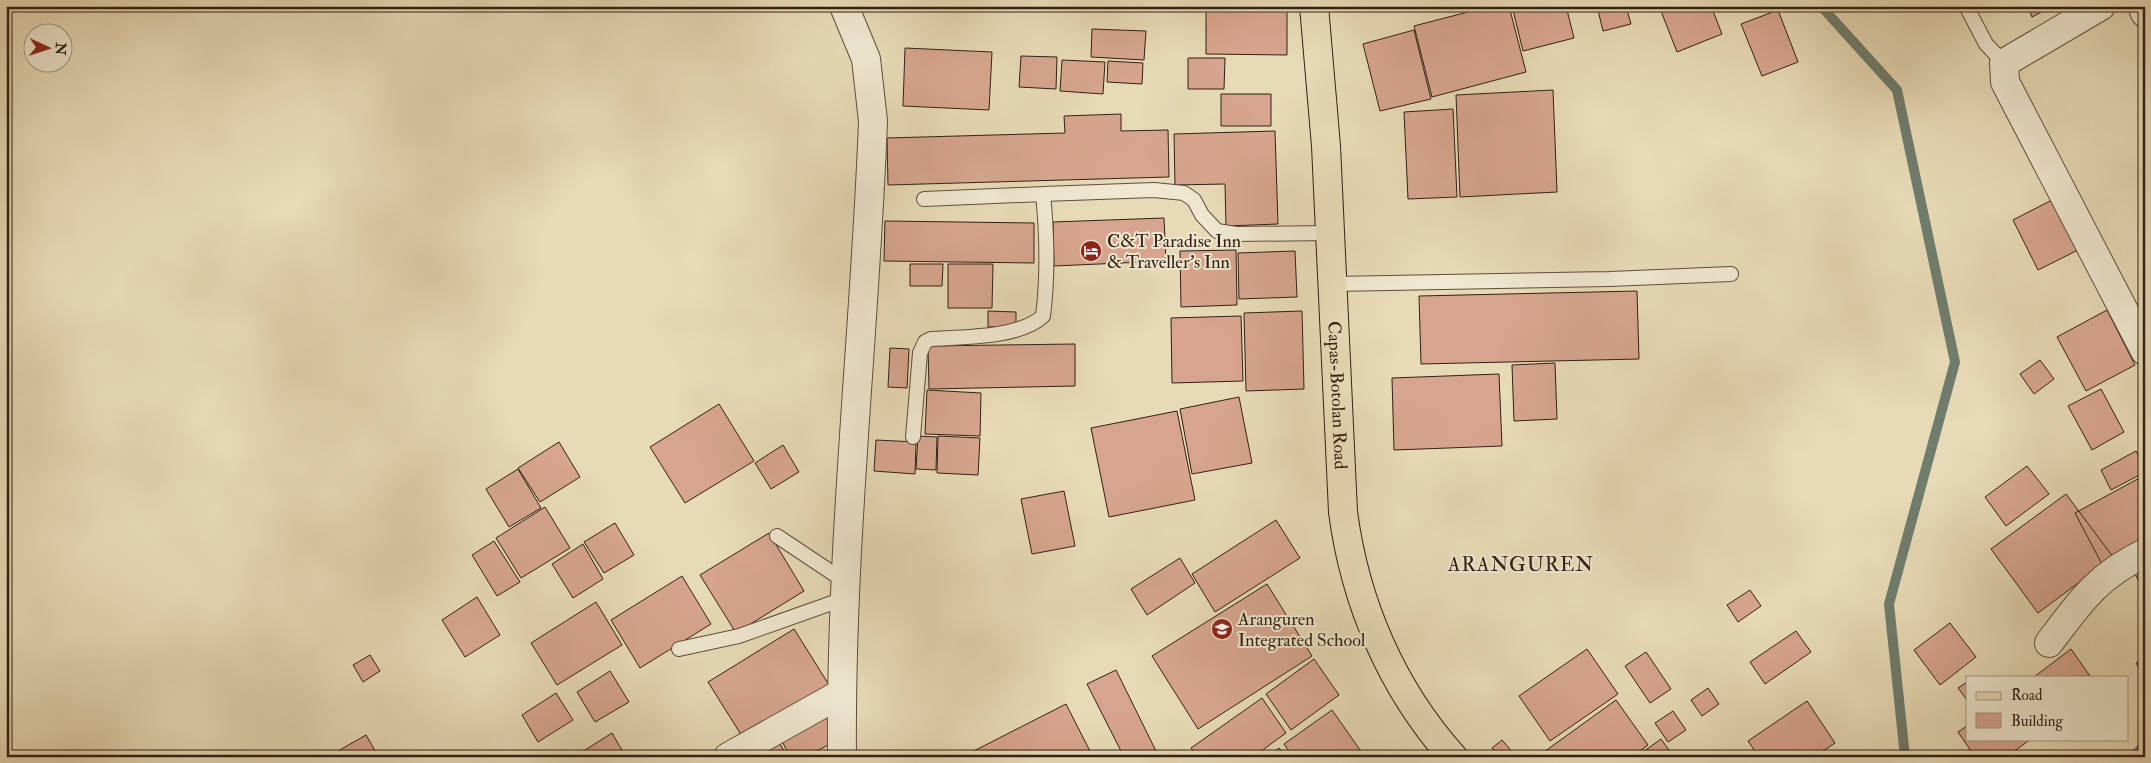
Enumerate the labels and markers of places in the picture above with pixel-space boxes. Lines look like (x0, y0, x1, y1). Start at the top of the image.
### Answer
place label: C&T Paradise Inn & Traveller's Inn (1107, 230, 1241, 274)
hotel icon: C&T Paradise Inn & Traveller's Inn (1079, 239, 1103, 263)
place label: Aranguren Integrated School (1237, 608, 1366, 652)
school or university icon: Aranguren Integrated School (1210, 617, 1234, 641)

